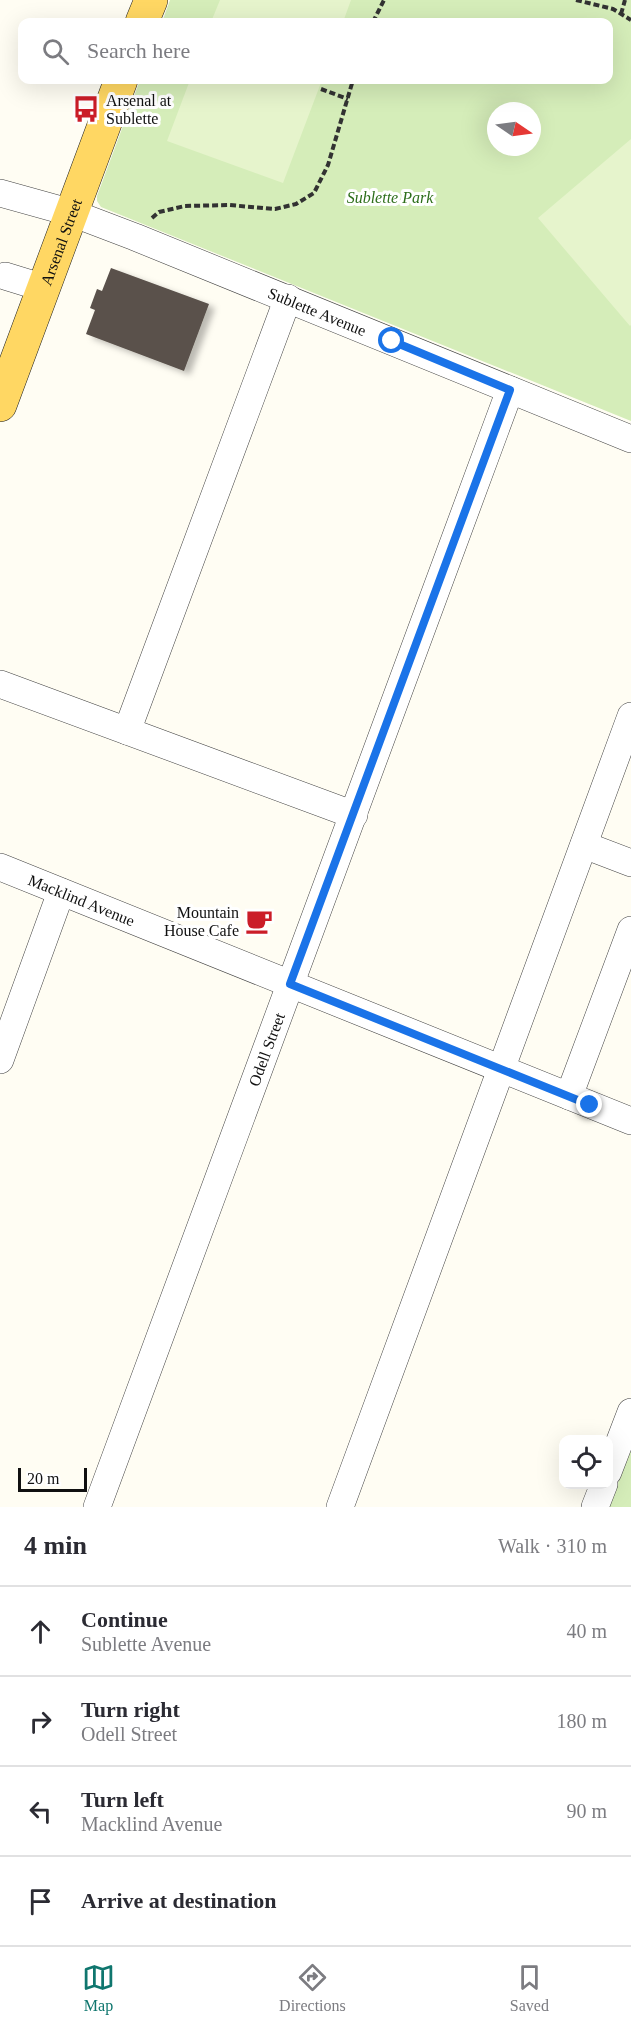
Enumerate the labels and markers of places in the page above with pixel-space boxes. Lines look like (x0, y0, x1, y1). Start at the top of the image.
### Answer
place label: Arsenal at Sublette (106, 92, 172, 127)
bus stop icon: Arsenal at Sublette (71, 94, 101, 124)
place label: Mountain House Cafe (164, 904, 239, 939)
cafe icon: Mountain House Cafe (244, 906, 274, 936)

